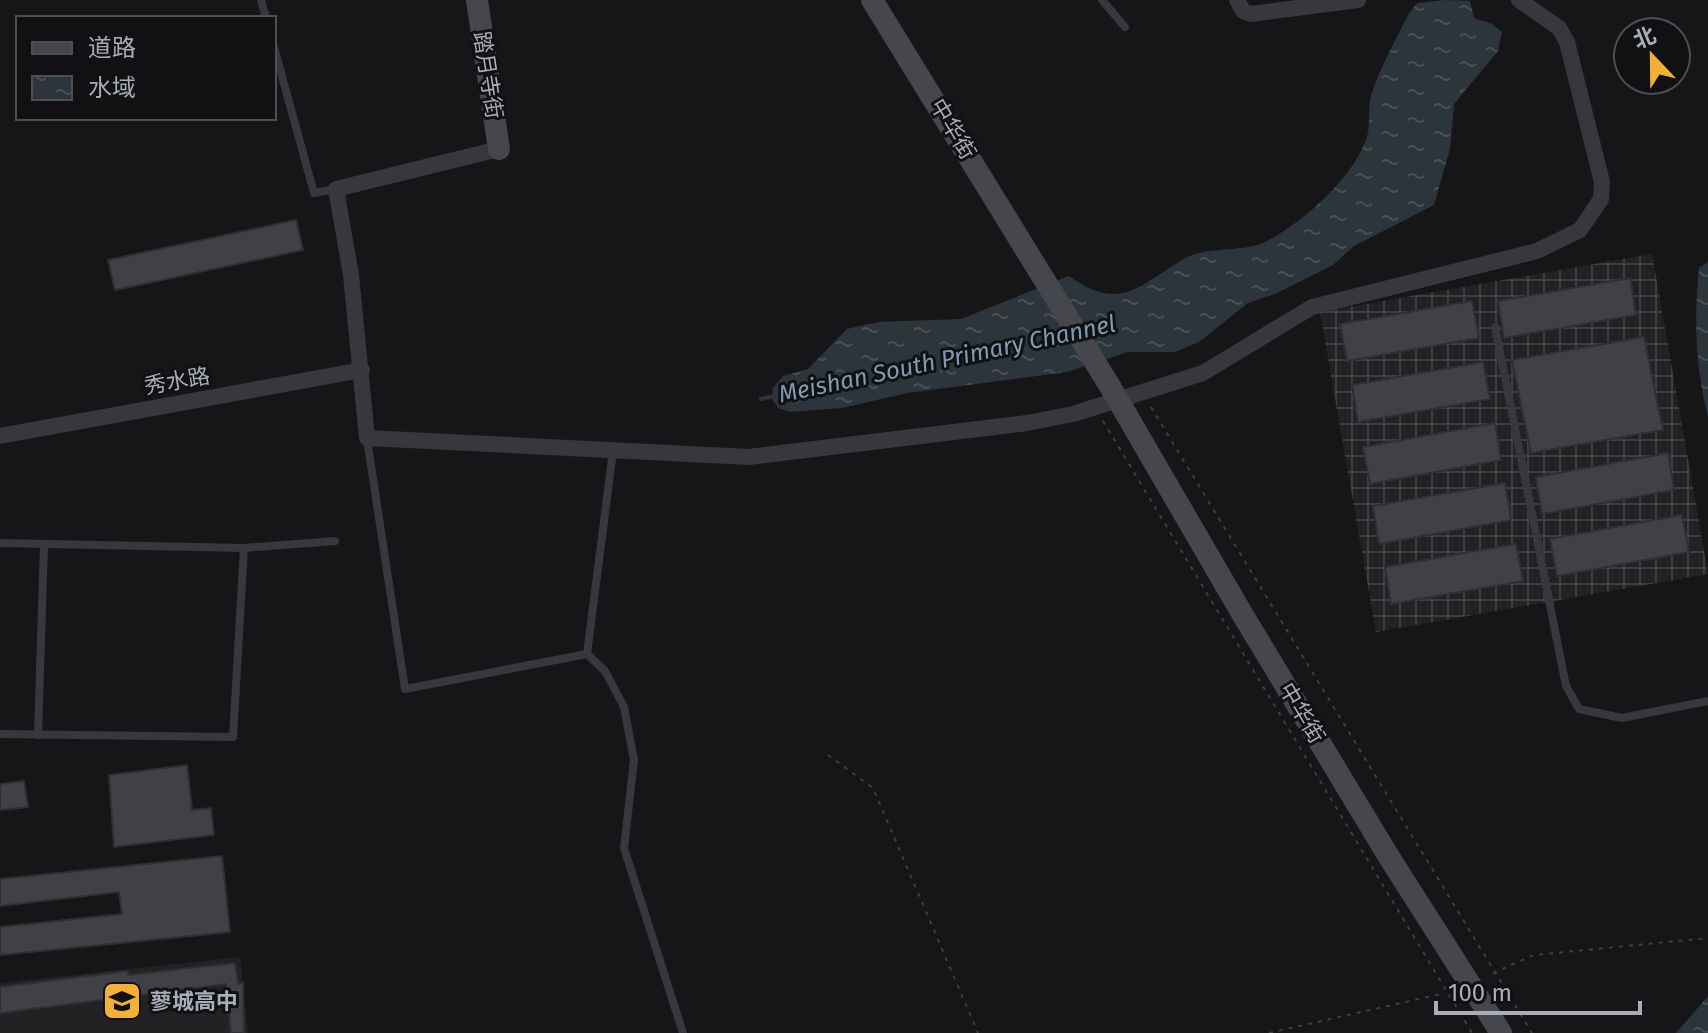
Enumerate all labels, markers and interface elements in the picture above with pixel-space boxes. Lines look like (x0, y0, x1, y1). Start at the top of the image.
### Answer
legend (16, 16, 276, 120)
north arrow (1612, 16, 1692, 96)
text: 北 (1629, 21, 1660, 55)
street label: 踏月寺街 (468, 29, 508, 121)
text: 道路 (88, 34, 136, 62)
text: 水域 (88, 74, 136, 102)
street label: 中华街 (924, 94, 982, 164)
water label: Meishan South Primary Channel (776, 310, 1118, 408)
street label: 秀水路 (142, 362, 212, 400)
street label: 中华街 (1273, 678, 1331, 748)
scale bar (1436, 965, 1640, 1015)
text: 100 m (1448, 979, 1512, 1007)
school or university icon: 蓼城高中 (101, 980, 143, 1022)
place label: 蓼城高中 (150, 988, 238, 1015)

